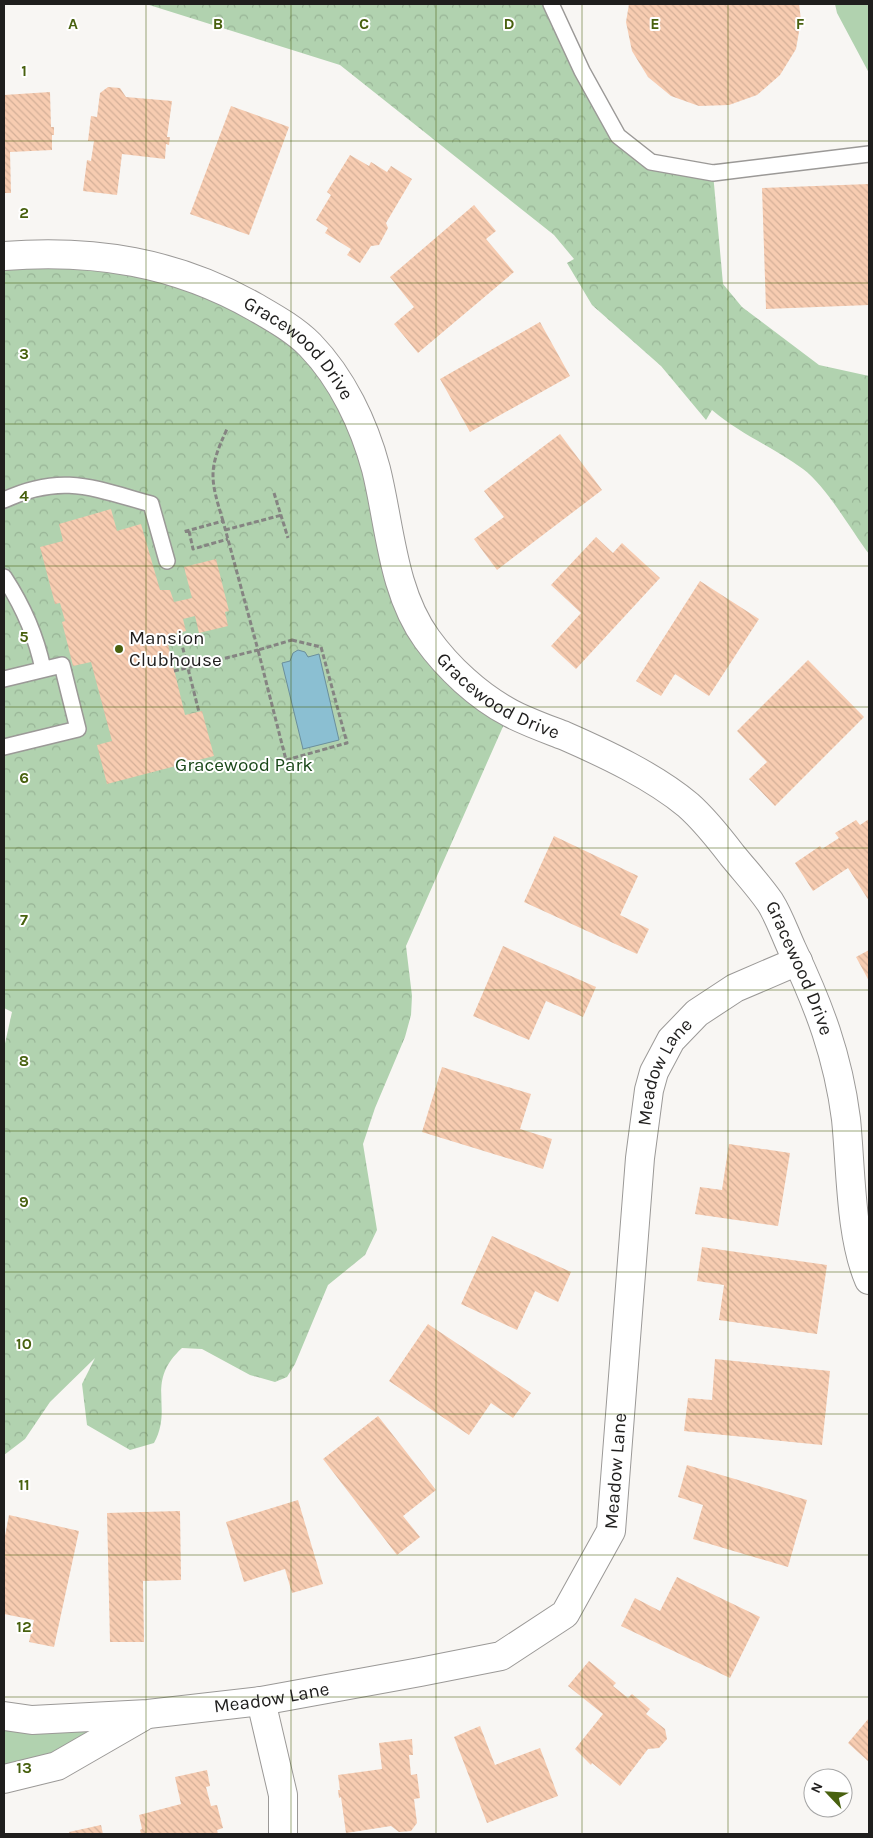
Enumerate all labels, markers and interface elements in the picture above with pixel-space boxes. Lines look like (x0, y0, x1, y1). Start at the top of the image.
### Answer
text: A (68, 14, 78, 33)
text: B (213, 14, 223, 33)
text: C (359, 14, 369, 33)
text: D (504, 14, 515, 33)
text: E (650, 14, 660, 33)
text: F (796, 14, 805, 33)
text: 1 (21, 61, 27, 80)
text: 2 (19, 203, 29, 222)
street label: Gracewood Drive (240, 292, 358, 404)
text: 3 (19, 344, 29, 363)
text: 4 (19, 486, 29, 505)
text: 5 (19, 627, 29, 646)
place label: Mansion Clubhouse (129, 627, 222, 671)
marker: Mansion Clubhouse (113, 643, 125, 655)
street label: Gracewood Drive (432, 648, 563, 744)
park label: Gracewood Park (175, 754, 313, 776)
text: 6 (19, 768, 29, 787)
street label: Gracewood Drive (761, 897, 838, 1038)
text: 7 (20, 910, 28, 929)
street label: Meadow Lane (633, 1014, 697, 1127)
text: 8 (19, 1051, 29, 1070)
text: 9 (19, 1192, 29, 1211)
text: 10 (16, 1334, 32, 1353)
street label: Meadow Lane (600, 1412, 631, 1530)
text: 11 (18, 1475, 30, 1494)
text: 12 (16, 1617, 32, 1636)
street label: Meadow Lane (212, 1678, 331, 1717)
text: 13 (16, 1758, 32, 1777)
north arrow (803, 1768, 853, 1818)
text: N (807, 1780, 826, 1796)

